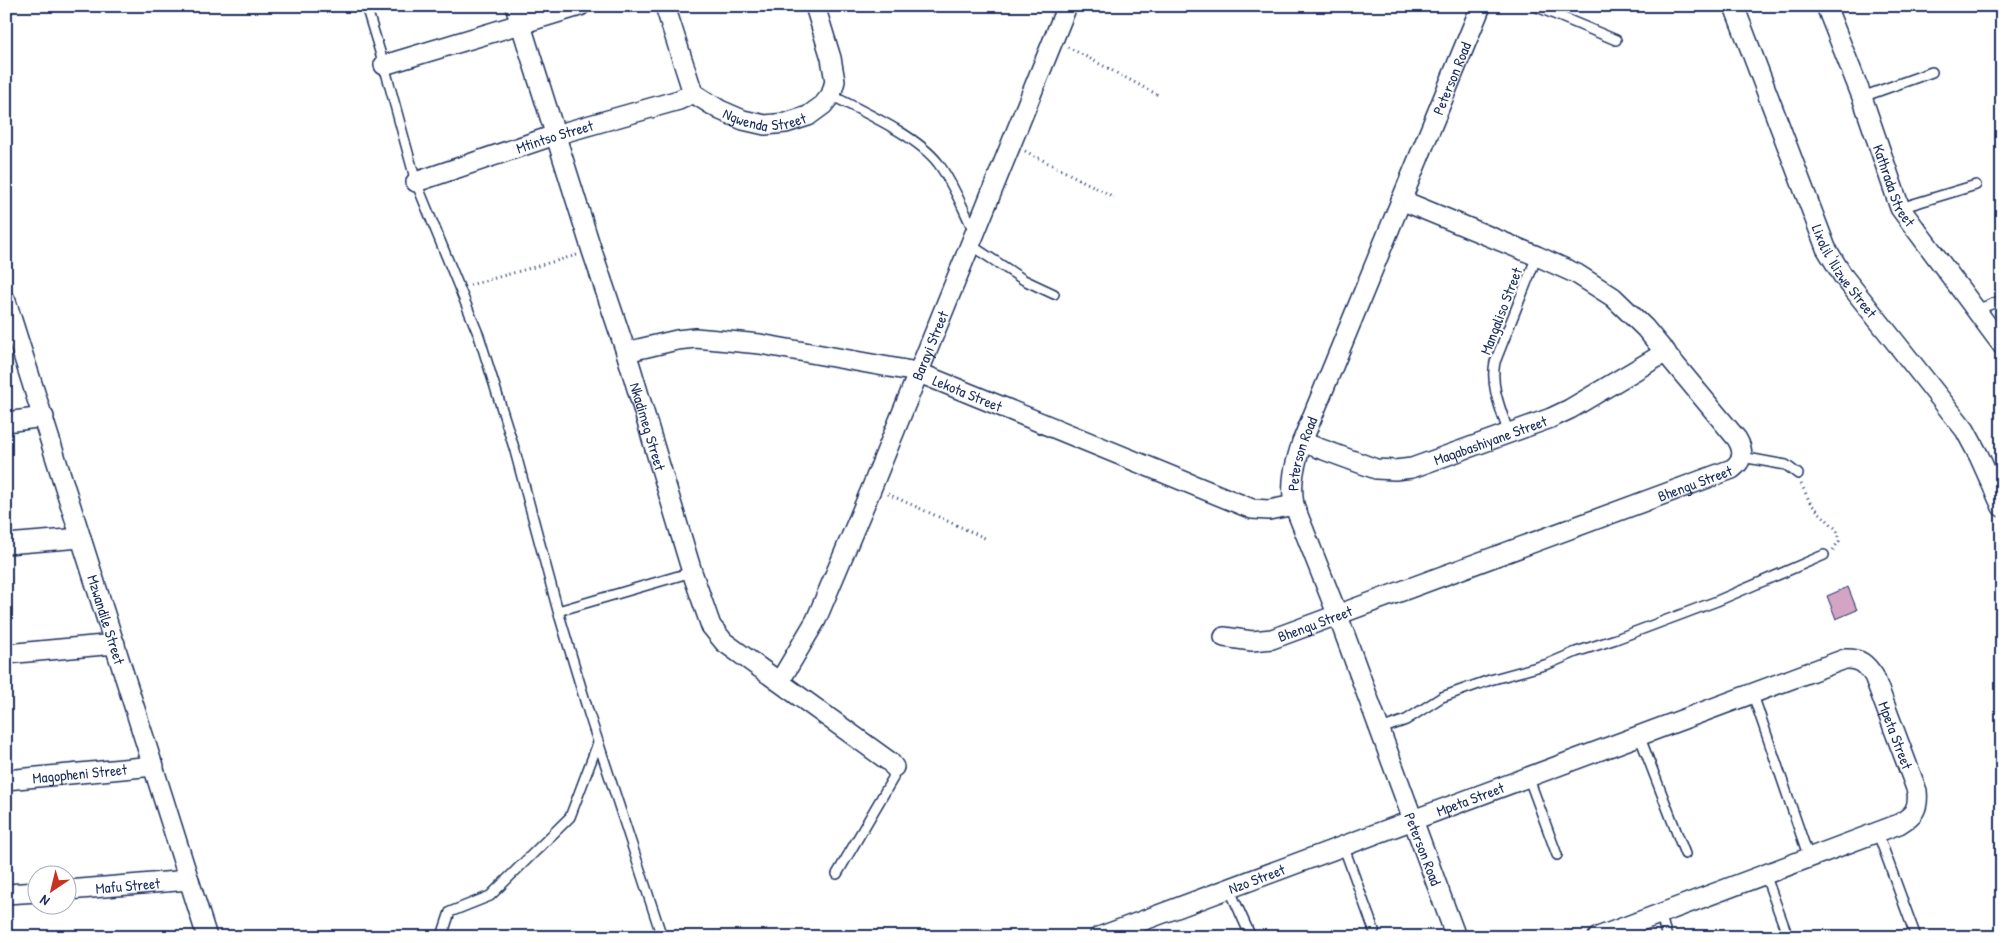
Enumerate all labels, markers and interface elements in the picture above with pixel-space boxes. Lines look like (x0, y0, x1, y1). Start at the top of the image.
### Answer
street label: Peterson Road (1427, 38, 1476, 118)
street label: Ngwenda Street (720, 102, 809, 136)
street label: Mtintso Street (513, 114, 596, 158)
street label: Kathrada Street (1868, 141, 1921, 231)
street label: Lixolil 'Ilizwe Street (1807, 221, 1883, 323)
street label: Mangaliso Street (1475, 264, 1528, 358)
street label: Barayi Street (906, 307, 953, 383)
street label: Lekota Street (930, 369, 1006, 417)
street label: Nkadimeg Street (625, 380, 672, 474)
street label: Maqabashiyane Street (1431, 410, 1550, 470)
street label: Peterson Road (1282, 413, 1322, 491)
street label: Bhengu Street (1655, 459, 1736, 506)
street label: Mzwandile Street (83, 572, 131, 668)
street label: Bhengu Street (1275, 600, 1356, 647)
street label: Mpeta Street (1874, 698, 1919, 773)
street label: Magopheni Street (31, 758, 129, 788)
street label: Mpeta Street (1433, 776, 1508, 821)
street label: Peterson Road (1399, 809, 1447, 889)
street label: Nzo Street (1225, 858, 1288, 898)
north arrow (28, 866, 78, 916)
street label: Mafu Street (95, 872, 162, 898)
text: N (35, 891, 53, 911)

